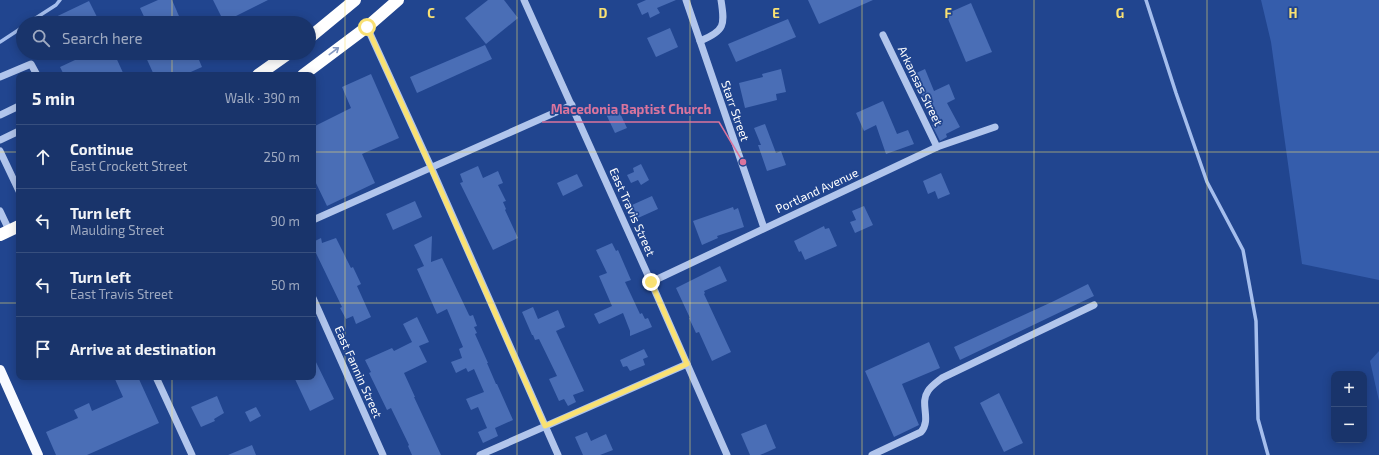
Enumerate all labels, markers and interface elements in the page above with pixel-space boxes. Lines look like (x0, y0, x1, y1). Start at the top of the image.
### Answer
text: C (427, 5, 435, 21)
text: D (599, 5, 608, 21)
text: E (772, 5, 780, 21)
text: F (944, 5, 952, 21)
text: G (1116, 5, 1124, 21)
text: H (1289, 5, 1298, 21)
search box (16, 16, 316, 60)
route start (358, 18, 376, 36)
icon: search (30, 27, 52, 49)
text: Search here (62, 29, 143, 47)
street label: Arkansas Street (896, 44, 946, 128)
one-way arrow (329, 47, 340, 56)
street label: Starr Street (719, 79, 753, 143)
text: 5 min (32, 88, 75, 108)
text: Walk · 390 m (225, 90, 300, 106)
callout: Macedonia Baptist Church (542, 97, 719, 122)
text: Macedonia Baptist Church (551, 101, 712, 117)
text: Continue (70, 140, 133, 158)
icon: ahead (32, 146, 54, 168)
text: 250 m (264, 149, 300, 165)
text: East Crockett Street (70, 158, 187, 174)
street label: East Travis Street (607, 165, 659, 258)
street label: Portland Avenue (773, 165, 860, 215)
text: Turn left (70, 204, 131, 222)
icon: left (32, 210, 54, 232)
text: 90 m (270, 213, 300, 229)
text: Maulding Street (70, 222, 164, 238)
text: Turn left (70, 268, 131, 286)
route end (642, 273, 660, 291)
icon: left (32, 274, 54, 296)
text: 50 m (271, 277, 300, 293)
text: East Travis Street (70, 286, 173, 302)
street label: East Fannin Street (332, 323, 386, 420)
icon: arrive (32, 338, 54, 360)
text: Arrive at destination (70, 340, 216, 358)
map controls (1331, 371, 1367, 443)
button: + (1331, 371, 1367, 407)
button: − (1331, 407, 1367, 443)

